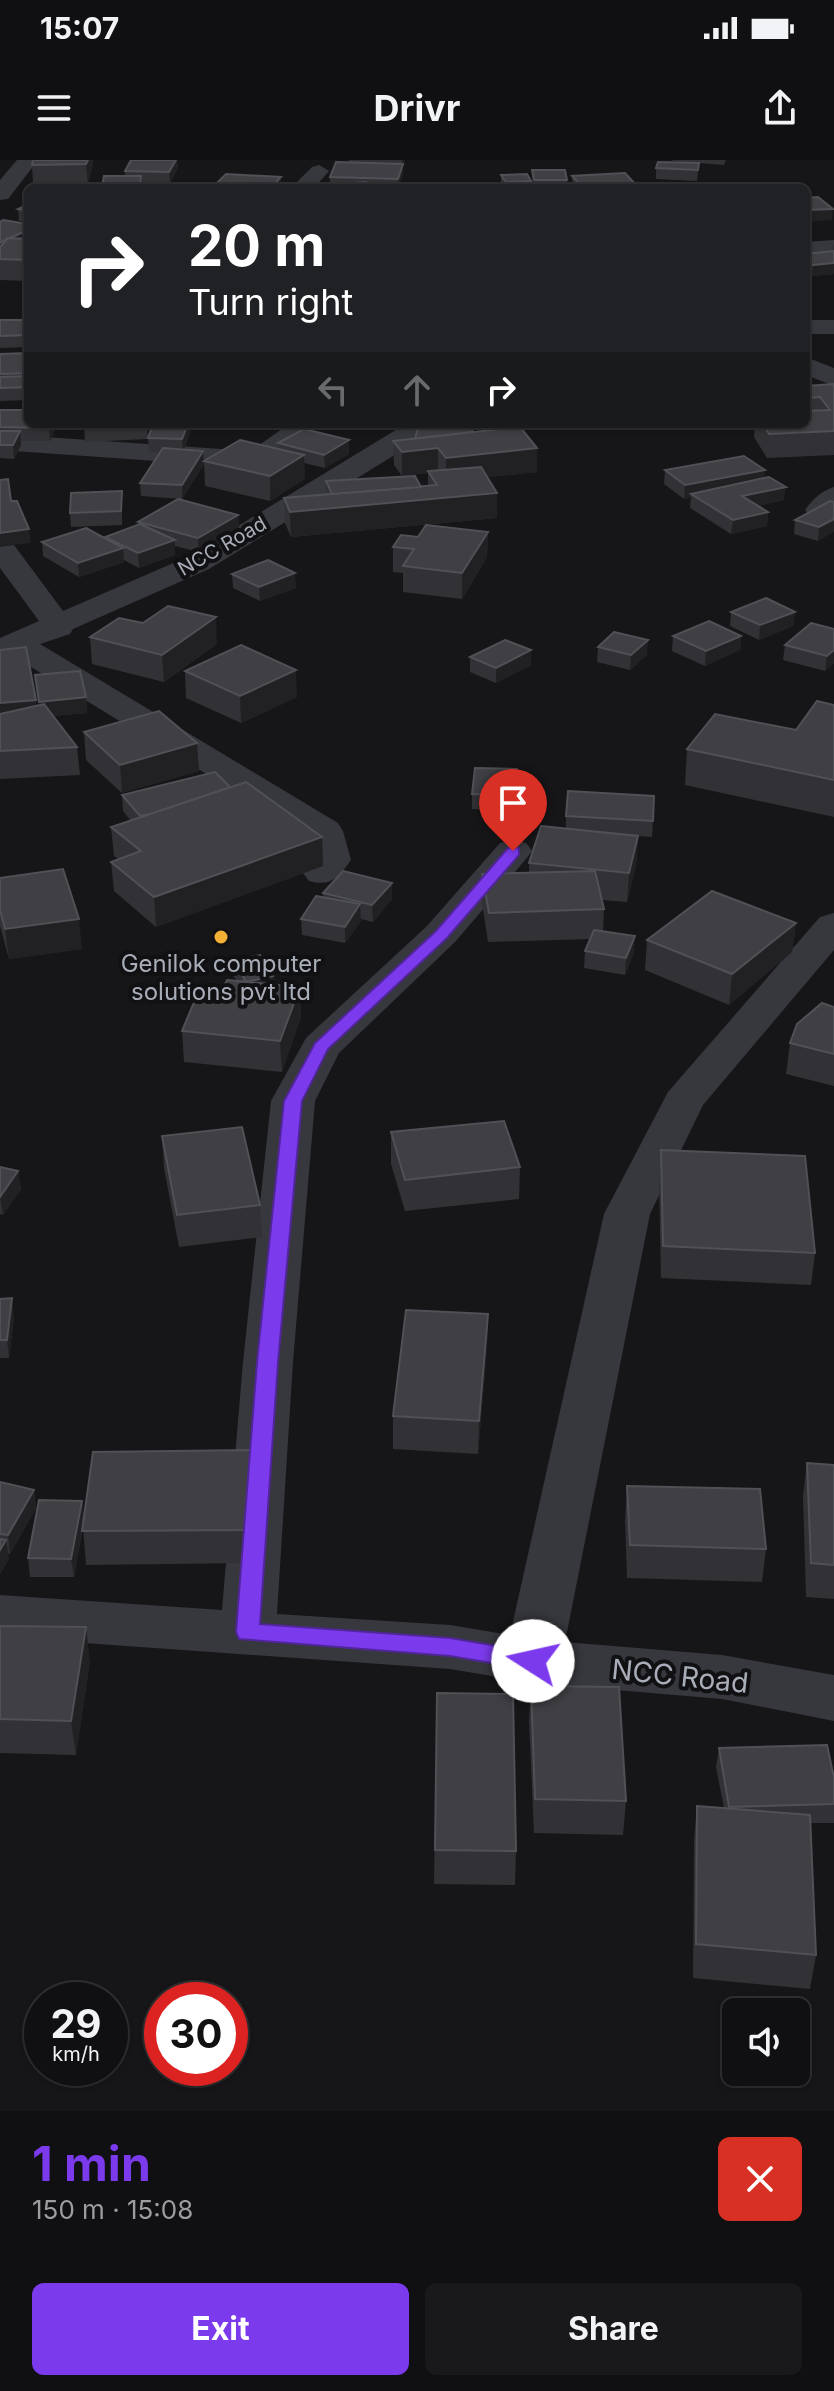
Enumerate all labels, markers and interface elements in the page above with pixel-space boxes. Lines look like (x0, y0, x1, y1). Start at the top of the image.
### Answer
text: 15:07 (40, 10, 119, 46)
icon: menu (32, 86, 76, 130)
text: Drivr (374, 86, 460, 130)
icon: share (758, 86, 802, 130)
text: 20 m (188, 212, 325, 280)
icon: right (56, 216, 160, 320)
text: Turn right (188, 280, 353, 324)
icon: left (311, 368, 355, 412)
icon: ahead (395, 368, 439, 412)
icon: right (479, 368, 523, 412)
street label: NCC Road (173, 511, 271, 581)
pin (479, 769, 547, 851)
icon: arrive (491, 781, 535, 825)
marker: Genilok computer solutions pvt ltd (212, 928, 230, 946)
place label: Genilok computer solutions pvt ltd (121, 949, 321, 1006)
position arrow (491, 1619, 575, 1703)
street label: NCC Road (610, 1652, 750, 1700)
speed limit sign: 30 (144, 1982, 248, 2086)
map controls (722, 1998, 810, 2086)
button: sound (722, 1998, 810, 2086)
text: 29 (50, 1999, 102, 2048)
text: km/h (52, 2042, 100, 2066)
text: 1 min (32, 2134, 151, 2193)
button: close (718, 2137, 802, 2221)
text: 150 m · 15:08 (32, 2194, 193, 2225)
button: Exit (32, 2283, 409, 2375)
button: Share (425, 2283, 802, 2375)

